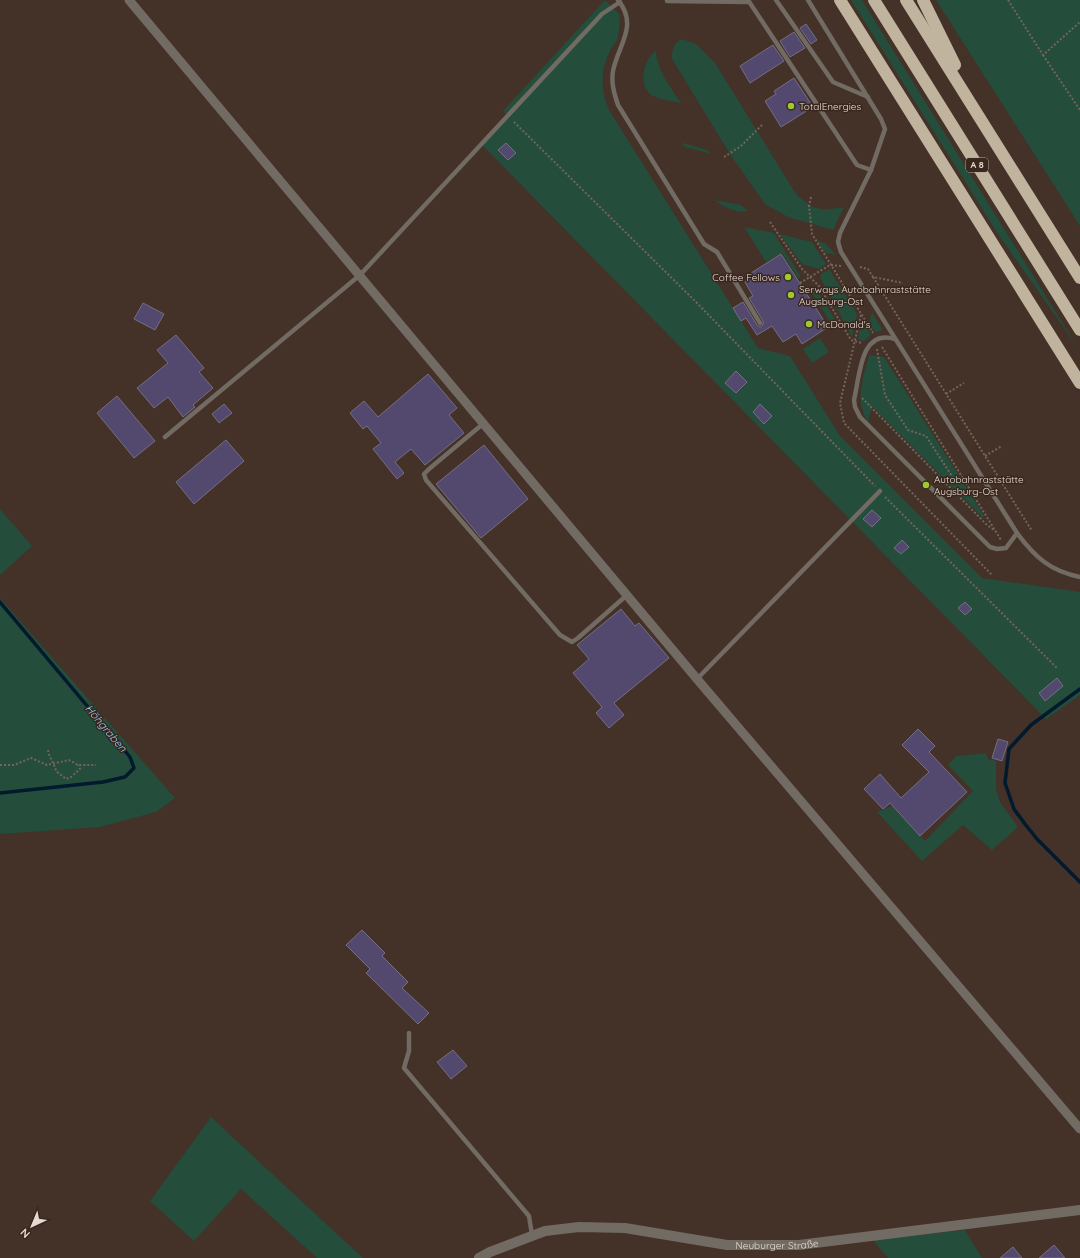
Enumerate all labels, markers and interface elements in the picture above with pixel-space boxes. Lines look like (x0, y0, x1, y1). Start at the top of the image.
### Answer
place label: TotalEnergies (799, 100, 861, 113)
marker: TotalEnergies (786, 101, 796, 111)
road number: A 8 (966, 158, 988, 172)
place label: Coffee Fellows (712, 271, 780, 284)
marker: Coffee Fellows (783, 272, 793, 282)
place label: Serways Autobahnraststätte Augsburg-Ost (799, 283, 931, 308)
marker: Serways Autobahnraststätte Augsburg-Ost (786, 290, 796, 300)
place label: McDonald's (817, 318, 871, 331)
marker: McDonald's (804, 319, 814, 329)
place label: Autobahnraststätte Augsburg-Ost (934, 473, 1024, 498)
marker: Autobahnraststätte Augsburg-Ost (921, 480, 931, 490)
water label: Höhgraben (82, 701, 130, 755)
north arrow (12, 1206, 52, 1246)
text: N (17, 1225, 33, 1241)
street label: Neuburger Straße (735, 1237, 819, 1252)

